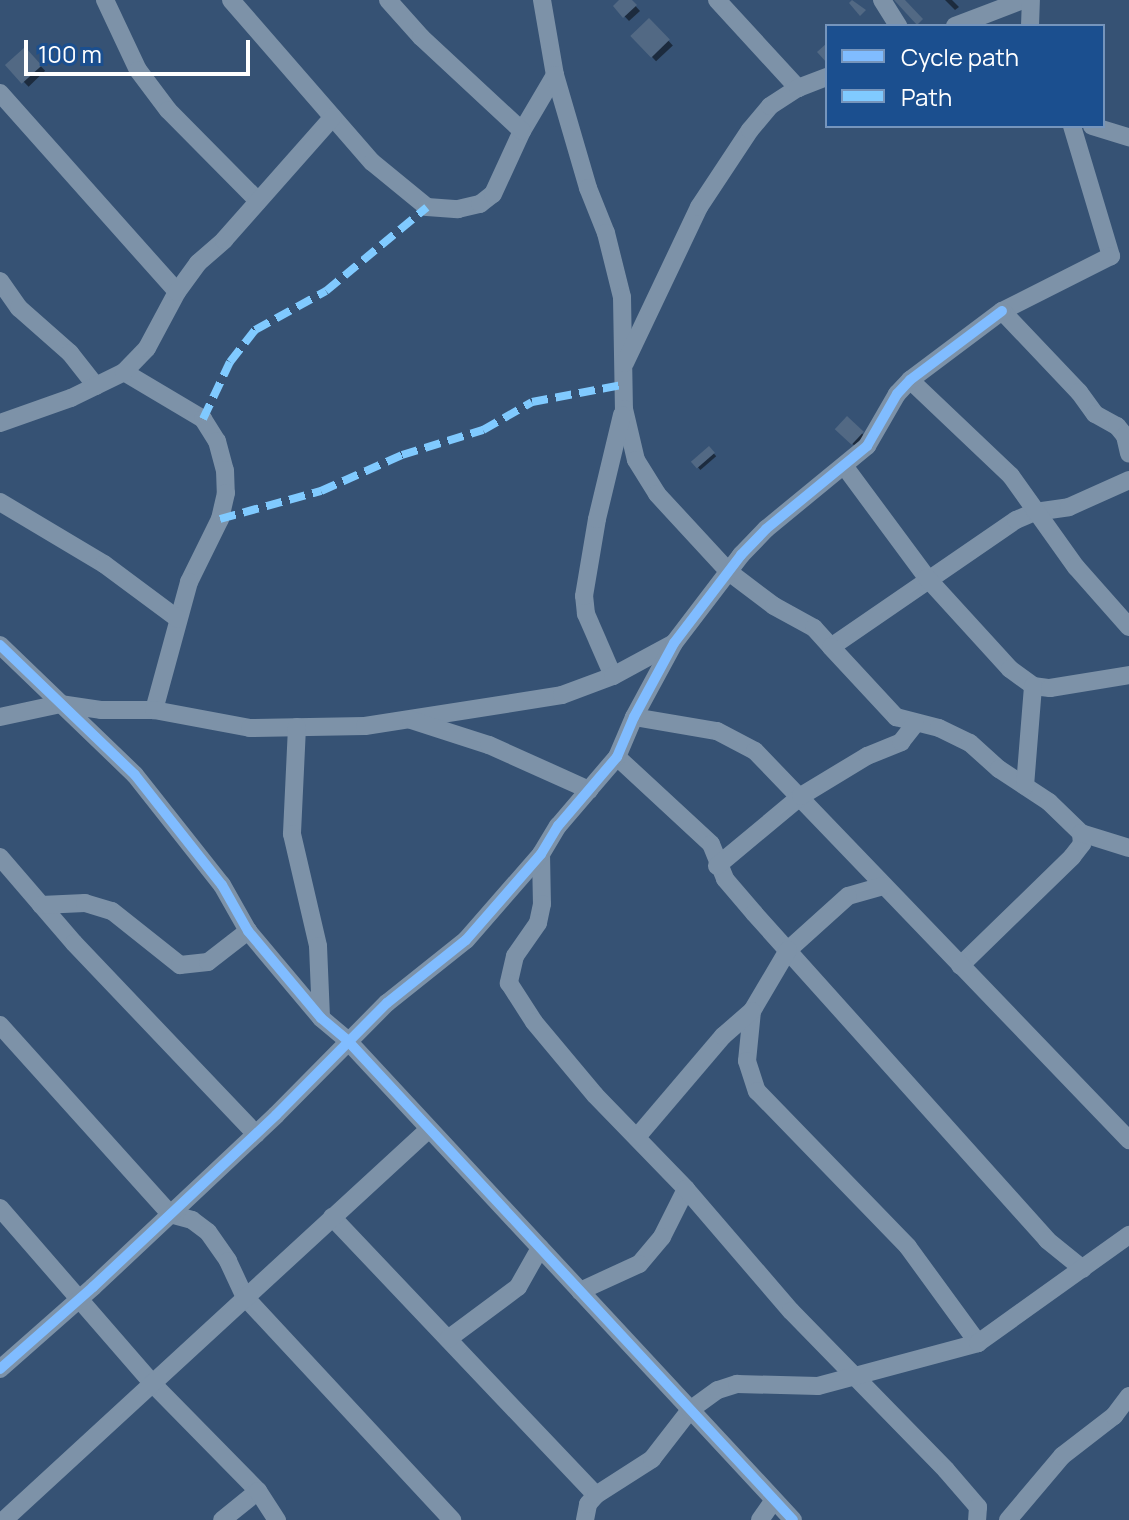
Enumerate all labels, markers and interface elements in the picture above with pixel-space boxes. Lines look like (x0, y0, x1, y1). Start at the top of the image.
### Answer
scale bar (28, 24, 254, 74)
legend (825, 24, 1105, 128)
text: 100 m (38, 37, 102, 70)
text: Cycle path (901, 40, 1019, 73)
text: Path (901, 80, 952, 113)

